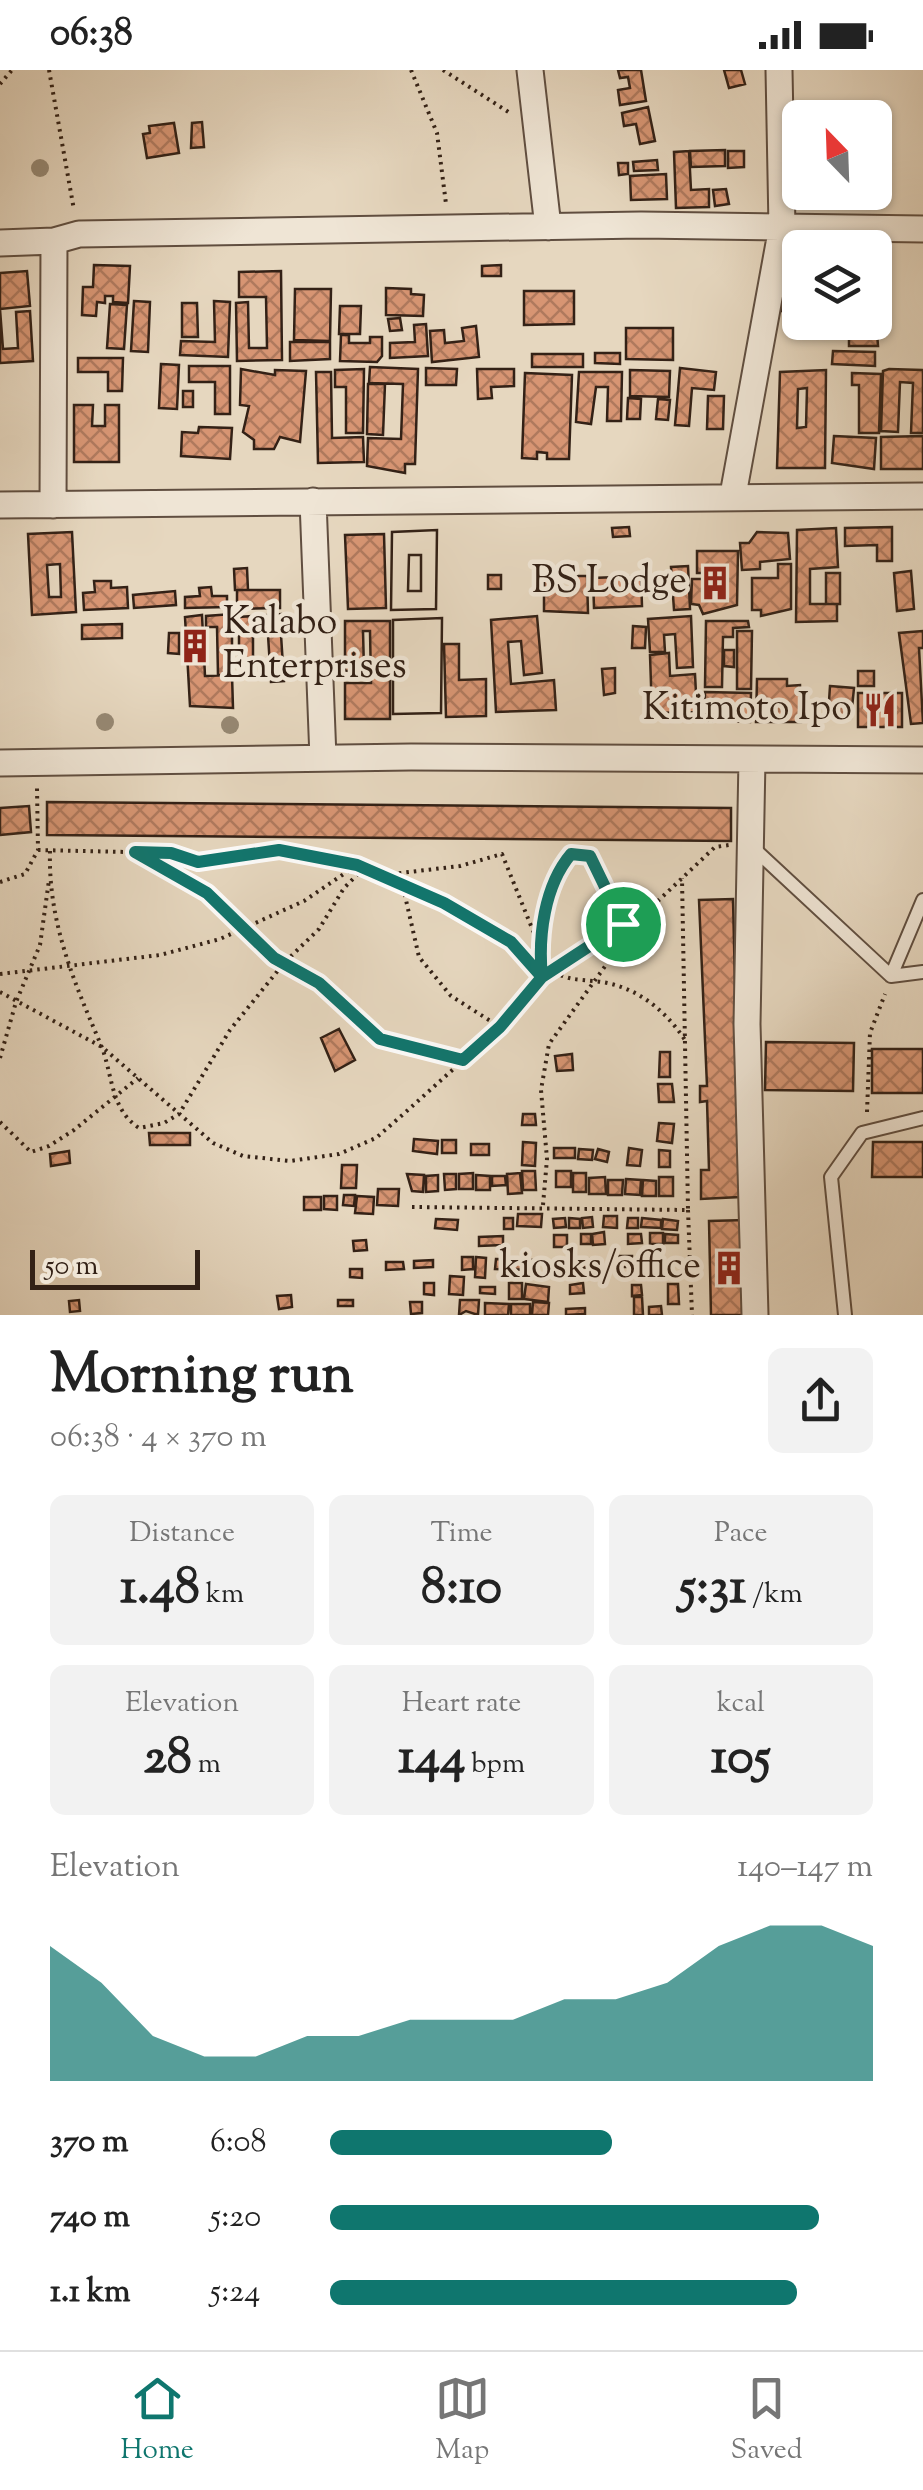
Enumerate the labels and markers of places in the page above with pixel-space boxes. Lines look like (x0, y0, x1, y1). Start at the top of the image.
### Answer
place label: BS Lodge (531, 556, 687, 610)
building icon: BS Lodge (696, 564, 734, 602)
place label: Kalabo Enterprises (223, 597, 407, 695)
building icon: Kalabo Enterprises (176, 627, 214, 665)
place label: Kitimoto Ipo (642, 683, 852, 737)
restaurant icon: Kitimoto Ipo (861, 691, 899, 729)
pin (581, 882, 666, 967)
place label: kiosks/office (500, 1241, 701, 1295)
building icon: kiosks/office (710, 1249, 748, 1287)

